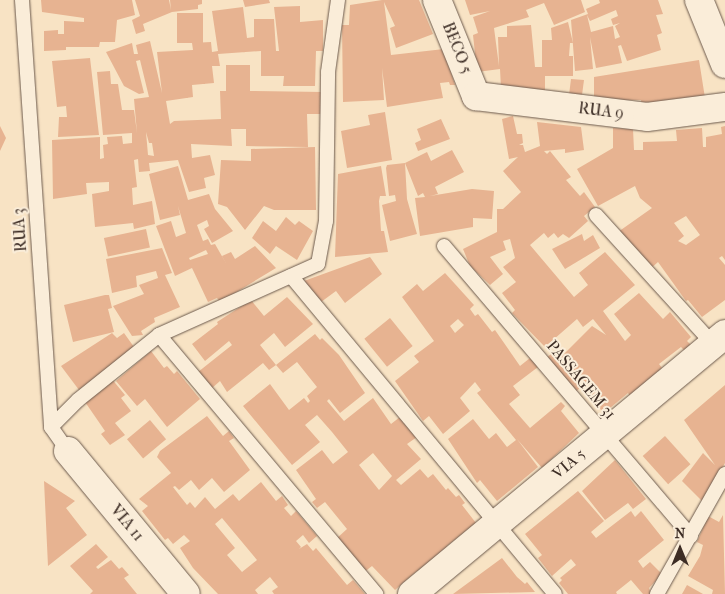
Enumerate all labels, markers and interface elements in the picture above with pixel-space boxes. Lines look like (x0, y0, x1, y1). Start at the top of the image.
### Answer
street label: BECO 5 (438, 19, 476, 77)
street label: RUA 9 (577, 99, 625, 123)
street label: RUA 3 (9, 207, 31, 253)
street label: PASSAGEM 31 (542, 337, 620, 423)
street label: VIA 5 (548, 445, 590, 483)
street label: VIA 11 (106, 501, 148, 545)
north arrow (655, 524, 705, 574)
text: N (675, 525, 685, 542)

